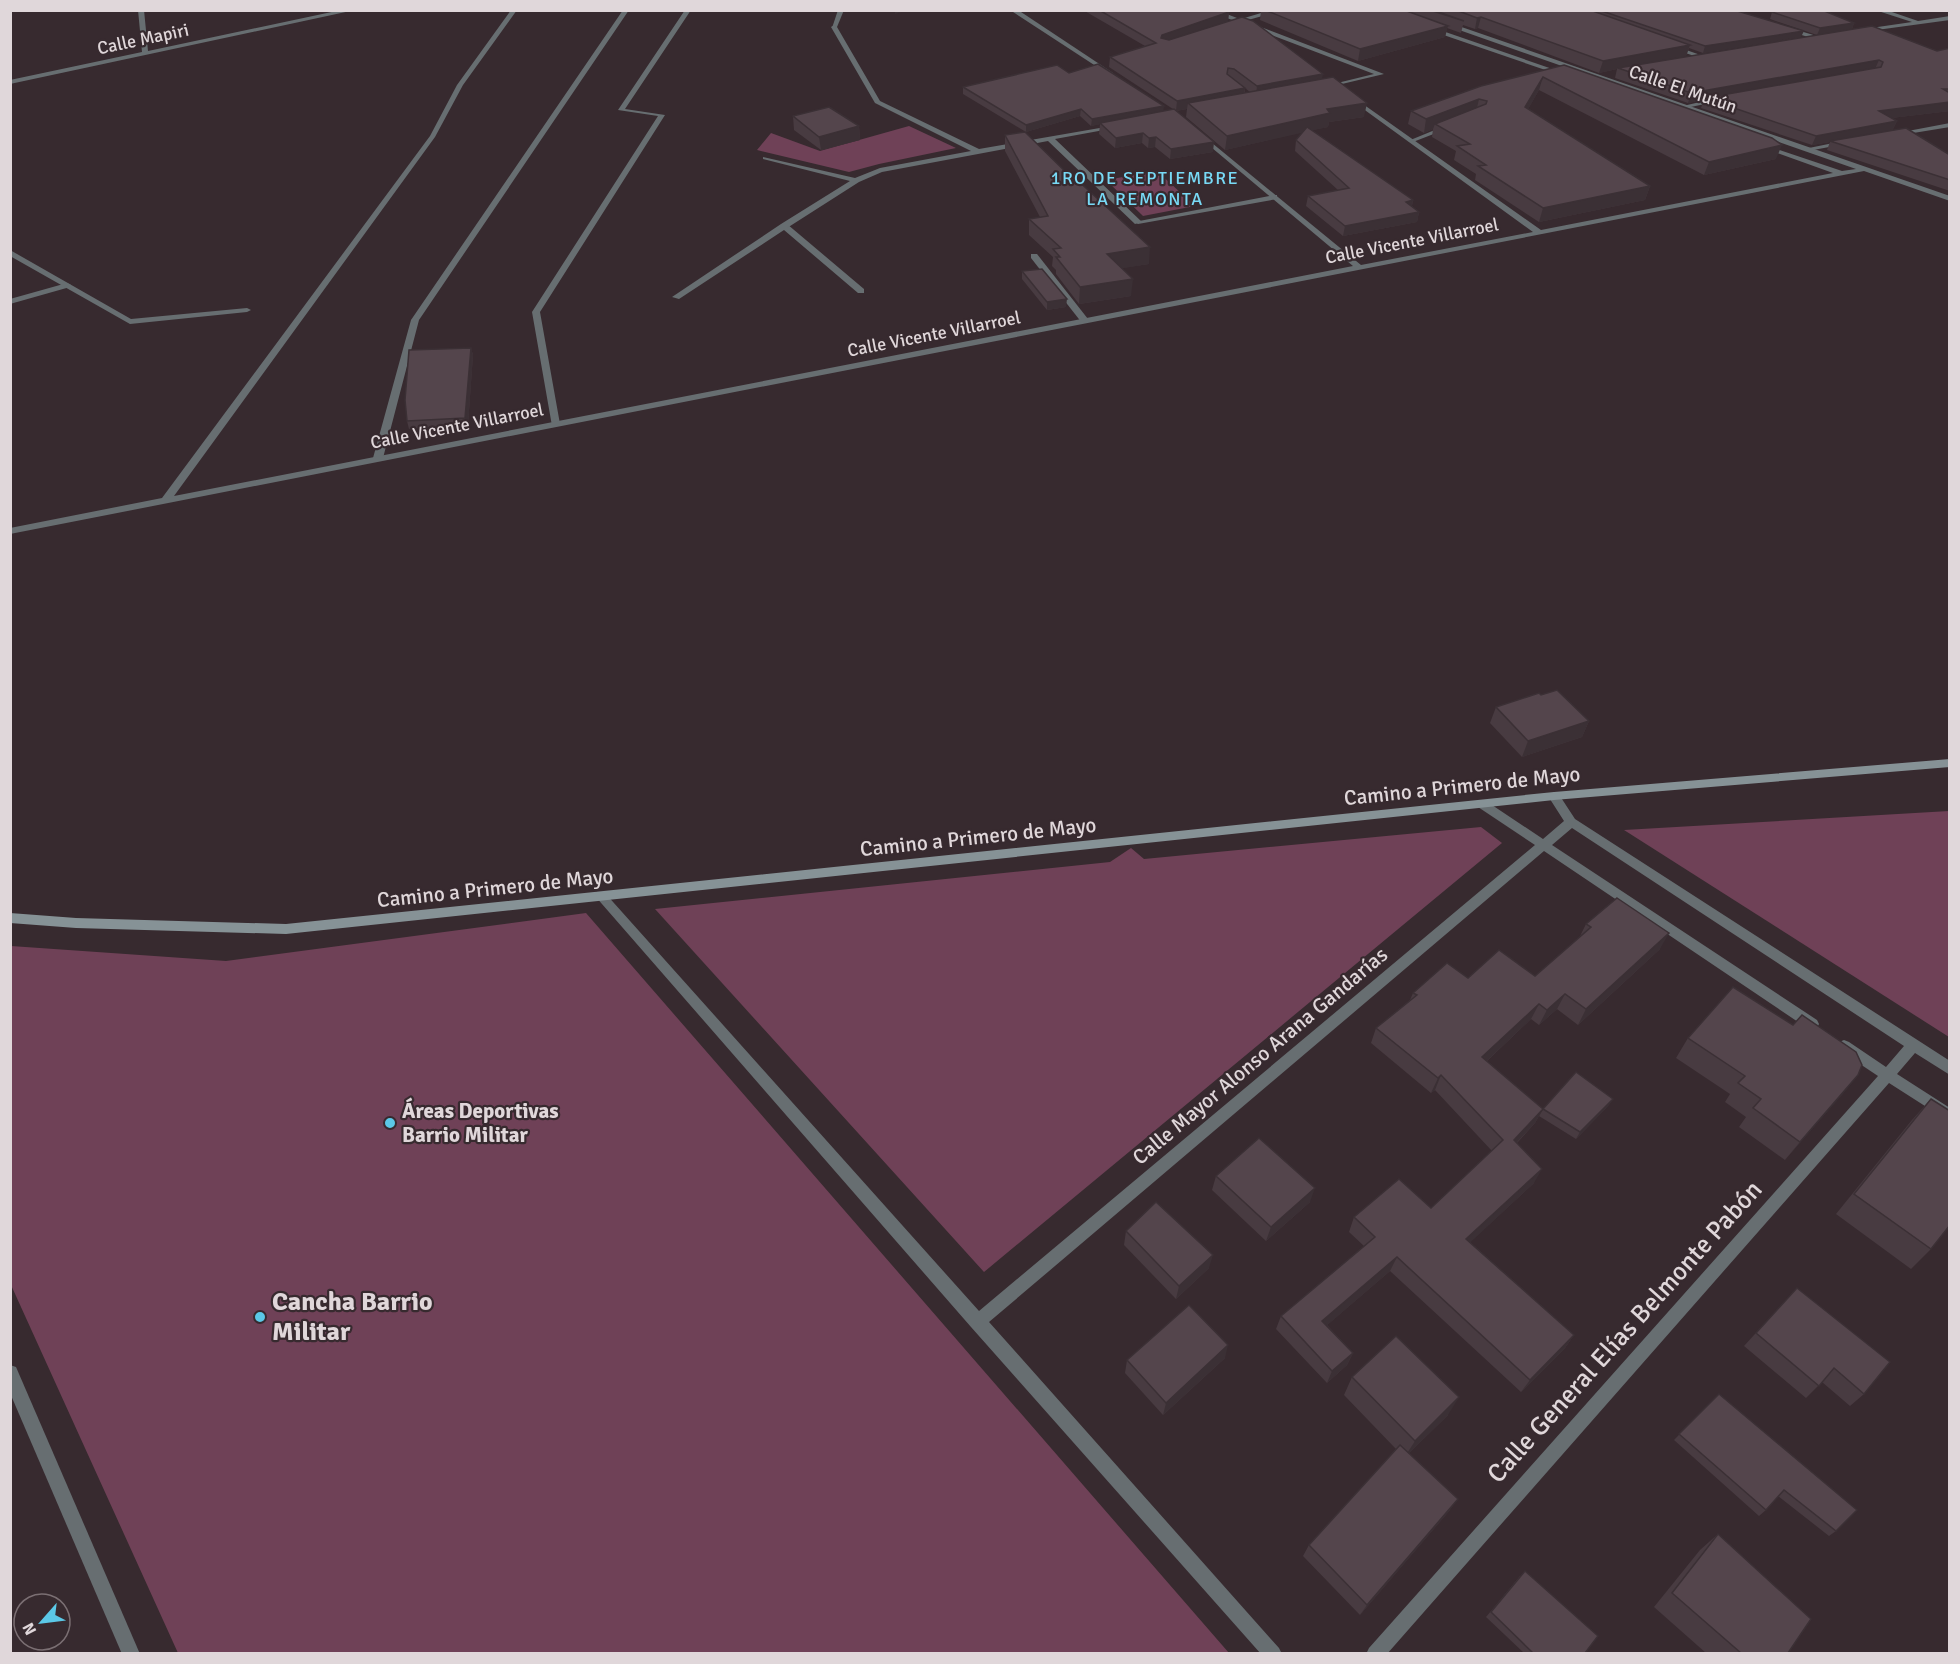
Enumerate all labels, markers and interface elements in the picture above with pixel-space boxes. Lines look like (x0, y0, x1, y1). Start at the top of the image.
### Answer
street label: Calle Mapiri (95, 19, 191, 59)
street label: Calle El Mutún (1626, 60, 1740, 118)
district label: 1RO DE SEPTIEMBRE LA REMONTA (1051, 167, 1239, 210)
street label: Calle Vicente Villarroel (1324, 213, 1500, 269)
street label: Calle Vicente Villarroel (846, 306, 1022, 362)
street label: Calle Vicente Villarroel (369, 398, 545, 454)
street label: Camino a Primero de Mayo (1343, 761, 1581, 811)
street label: Camino a Primero de Mayo (859, 812, 1097, 862)
street label: Camino a Primero de Mayo (376, 863, 614, 913)
street label: Calle Mayor Alonso Arana Gandarías (1127, 942, 1393, 1170)
place label: Áreas Deportivas Barrio Militar (402, 1097, 558, 1148)
marker: Áreas Deportivas Barrio Militar (383, 1116, 397, 1130)
street label: Calle General Elías Belmonte Pabón (1481, 1174, 1769, 1490)
place label: Cancha Barrio Militar (272, 1286, 433, 1348)
marker: Cancha Barrio Militar (253, 1310, 267, 1324)
north arrow (12, 1592, 72, 1652)
text: N (18, 1619, 41, 1638)

